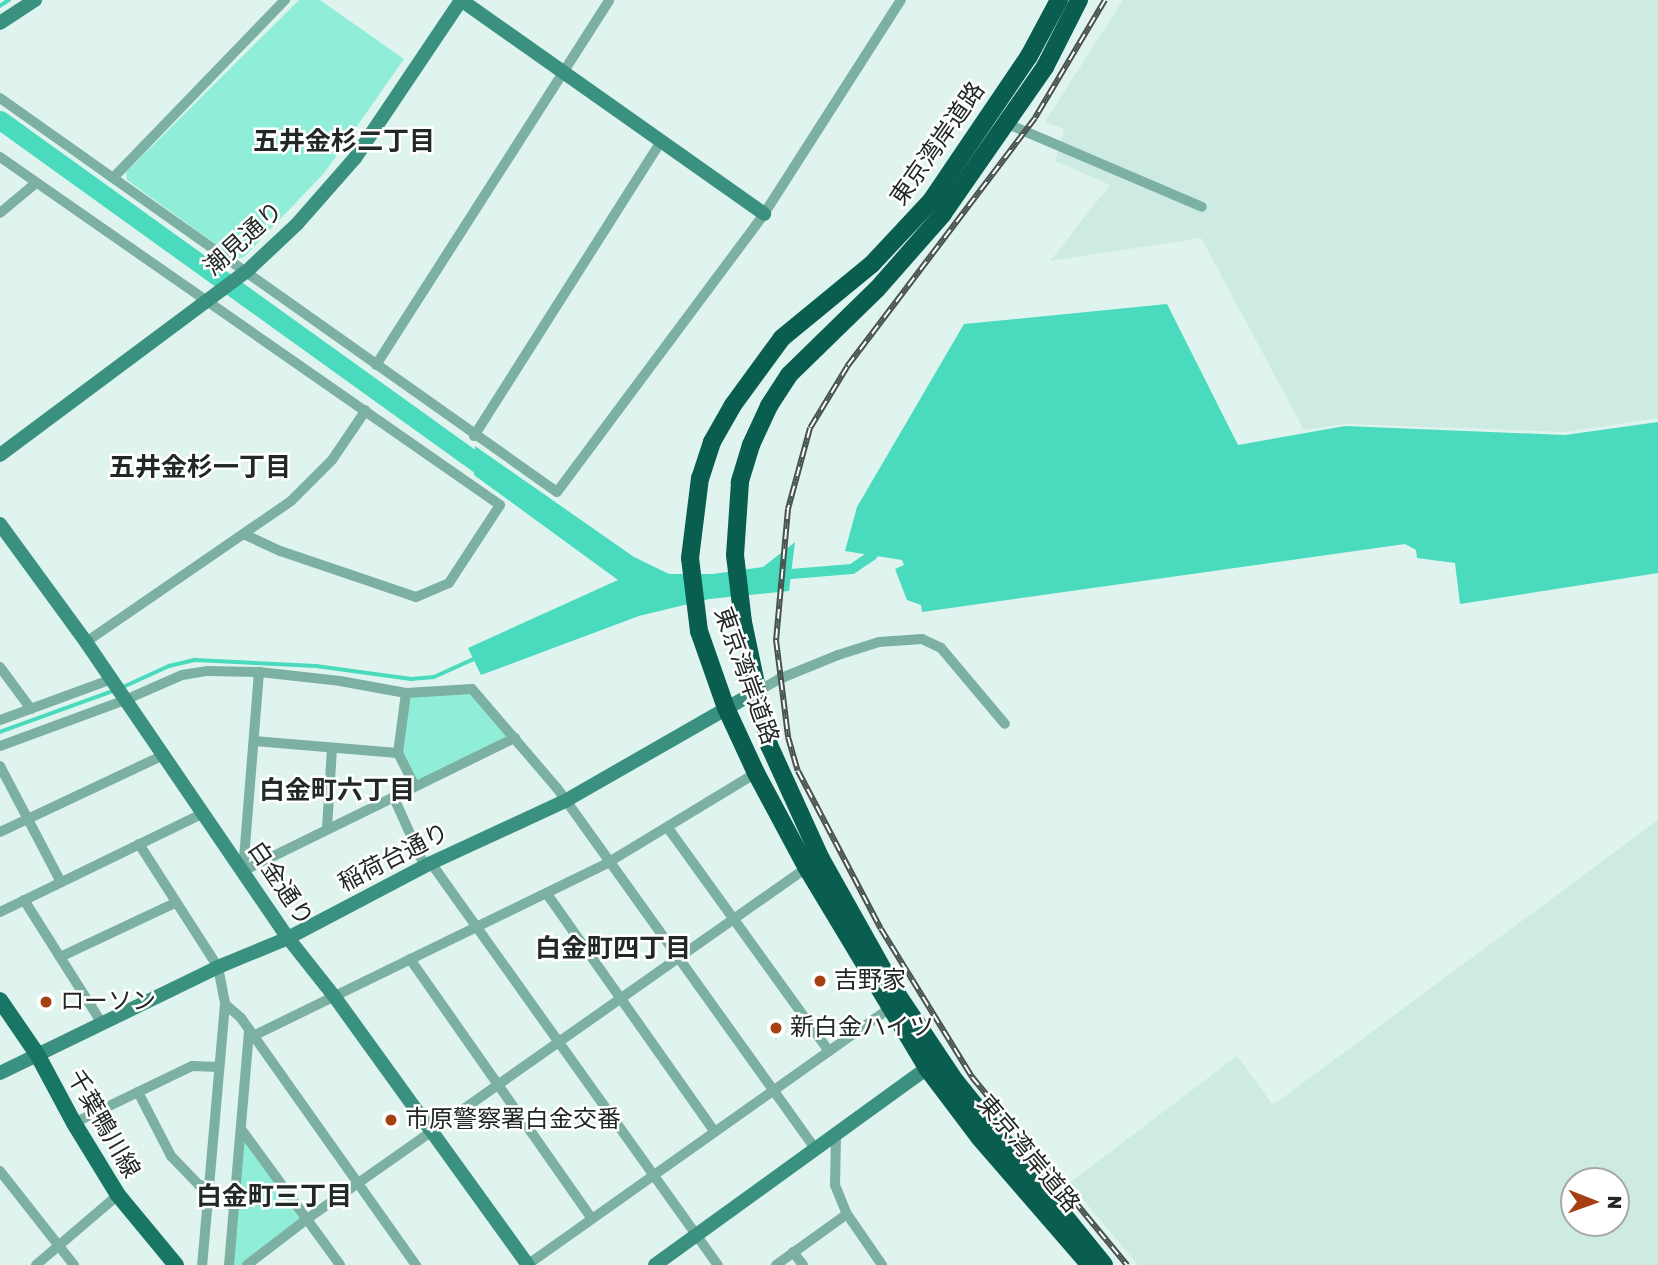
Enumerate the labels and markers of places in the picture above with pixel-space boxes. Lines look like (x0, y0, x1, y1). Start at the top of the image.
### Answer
place label: 吉野家 (834, 967, 906, 995)
marker: 吉野家 (812, 973, 828, 989)
place label: ローソン (60, 988, 156, 1016)
marker: ローソン (38, 994, 54, 1010)
place label: 新白金ハイツ (790, 1014, 934, 1042)
marker: 新白金ハイツ (768, 1020, 784, 1036)
place label: 市原警察署白金交番 (405, 1106, 621, 1134)
marker: 市原警察署白金交番 (383, 1112, 399, 1128)

